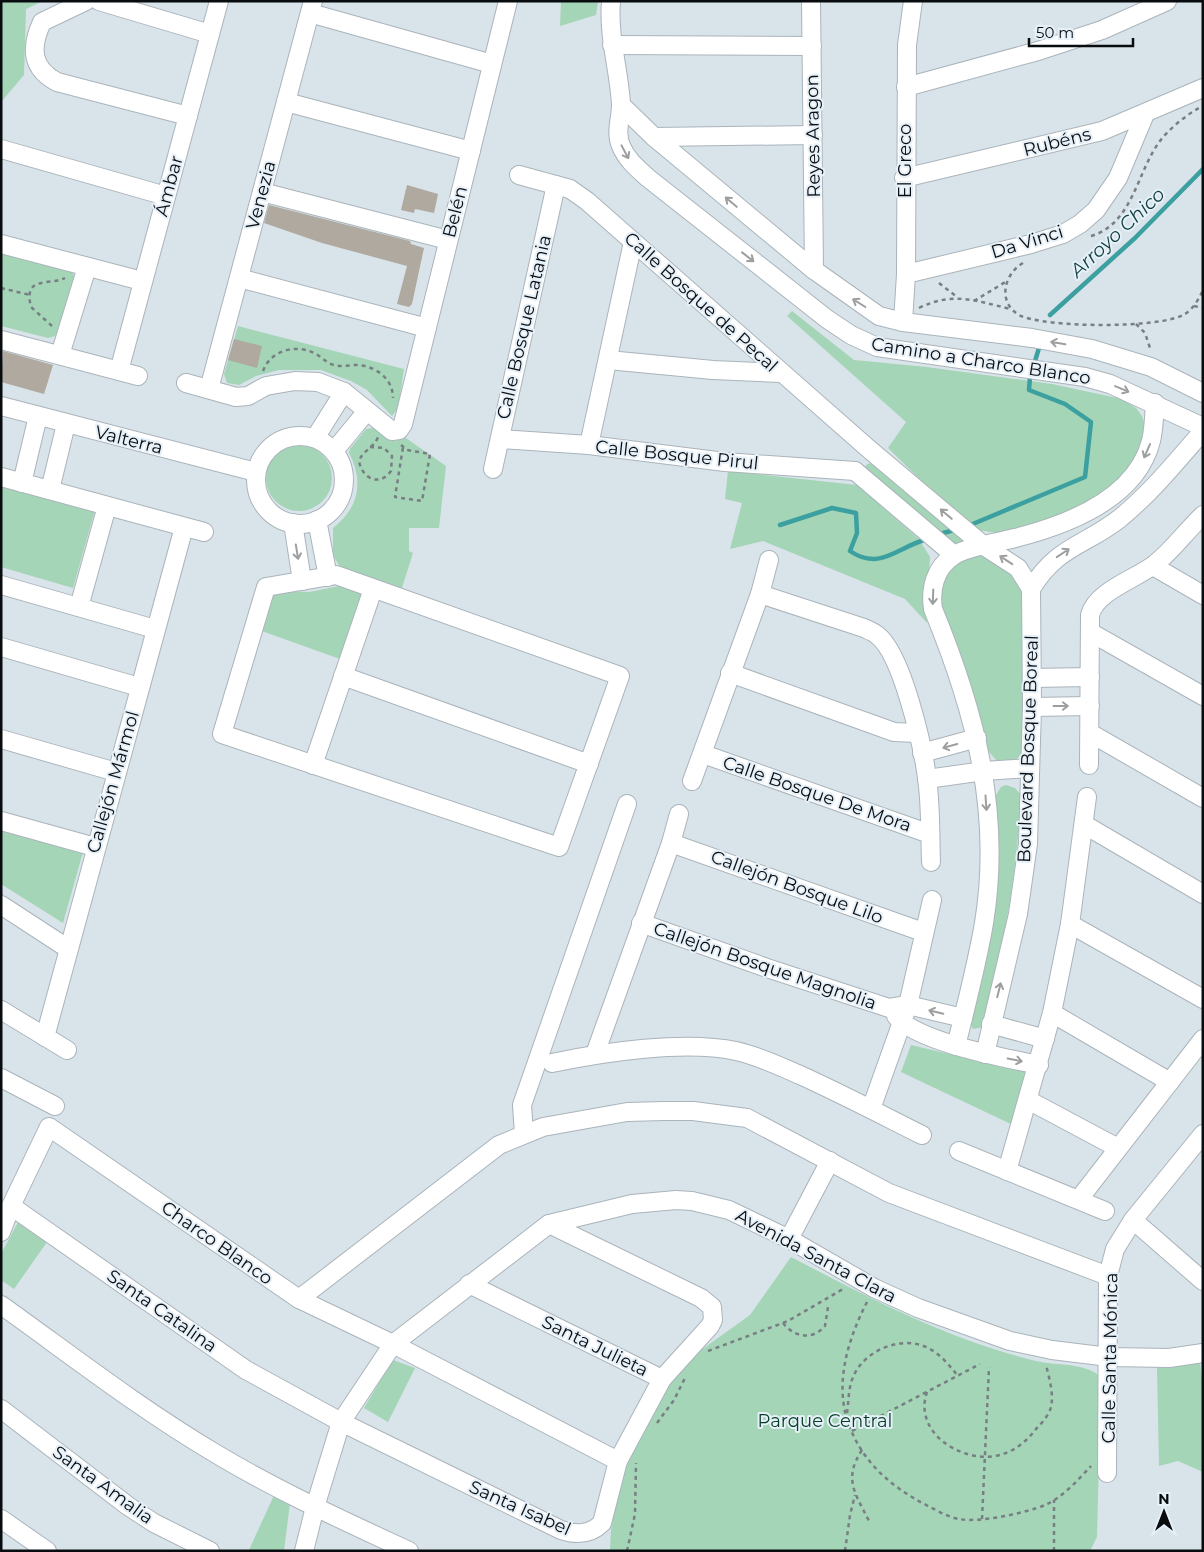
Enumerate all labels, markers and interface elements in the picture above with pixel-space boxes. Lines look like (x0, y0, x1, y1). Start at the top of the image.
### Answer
scale bar (1029, 15, 1133, 47)
text: 50 m (1036, 23, 1074, 42)
street label: Reyes Aragon (801, 74, 825, 198)
street label: Rubéns (1021, 123, 1093, 161)
street label: El Greco (894, 124, 916, 198)
one-way arrow (620, 145, 630, 159)
street label: Ámbar (150, 153, 188, 219)
street label: Venezia (241, 158, 281, 232)
water label: Arroyo Chico (1064, 183, 1170, 283)
street label: Belén (438, 184, 472, 240)
one-way arrow (725, 196, 738, 207)
street label: Da Vinci (988, 221, 1066, 263)
street label: Calle Bosque de Pecal (620, 227, 782, 377)
street label: Calle Bosque Latania (492, 233, 556, 421)
one-way arrow (741, 252, 755, 262)
one-way arrow (852, 298, 866, 308)
street label: Camino a Charco Blanco (870, 333, 1092, 389)
one-way arrow (1051, 337, 1067, 347)
one-way arrow (1114, 385, 1129, 394)
street label: Valterra (93, 421, 165, 459)
street label: Calle Bosque Pirul (594, 435, 760, 475)
one-way arrow (1142, 443, 1151, 458)
one-way arrow (940, 508, 953, 520)
one-way arrow (293, 544, 303, 560)
one-way arrow (1055, 548, 1069, 558)
one-way arrow (1000, 555, 1014, 565)
one-way arrow (928, 588, 937, 604)
street label: Boulevard Bosque Boreal (1013, 635, 1043, 863)
one-way arrow (1052, 701, 1069, 711)
street label: Callejón Mármol (82, 708, 144, 856)
one-way arrow (942, 741, 958, 751)
street label: Calle Bosque De Mora (720, 751, 914, 837)
one-way arrow (981, 795, 991, 811)
street label: Callejón Bosque Lilo (708, 846, 886, 928)
street label: Callejón Bosque Magnolia (651, 917, 879, 1015)
one-way arrow (995, 982, 1004, 998)
one-way arrow (928, 1007, 944, 1016)
one-way arrow (1007, 1056, 1023, 1066)
street label: Charco Blanco (157, 1196, 277, 1290)
street label: Avenida Santa Clara (732, 1204, 900, 1308)
street label: Santa Catalina (103, 1265, 221, 1357)
street label: Calle Santa Mónica (1098, 1272, 1122, 1444)
street label: Santa Julieta (538, 1311, 652, 1381)
park label: Parque Central (758, 1410, 892, 1432)
street label: Santa Amalia (48, 1441, 158, 1529)
street label: Santa Isabel (466, 1476, 574, 1540)
north arrow (1139, 1487, 1189, 1537)
text: N (1158, 1490, 1170, 1508)

